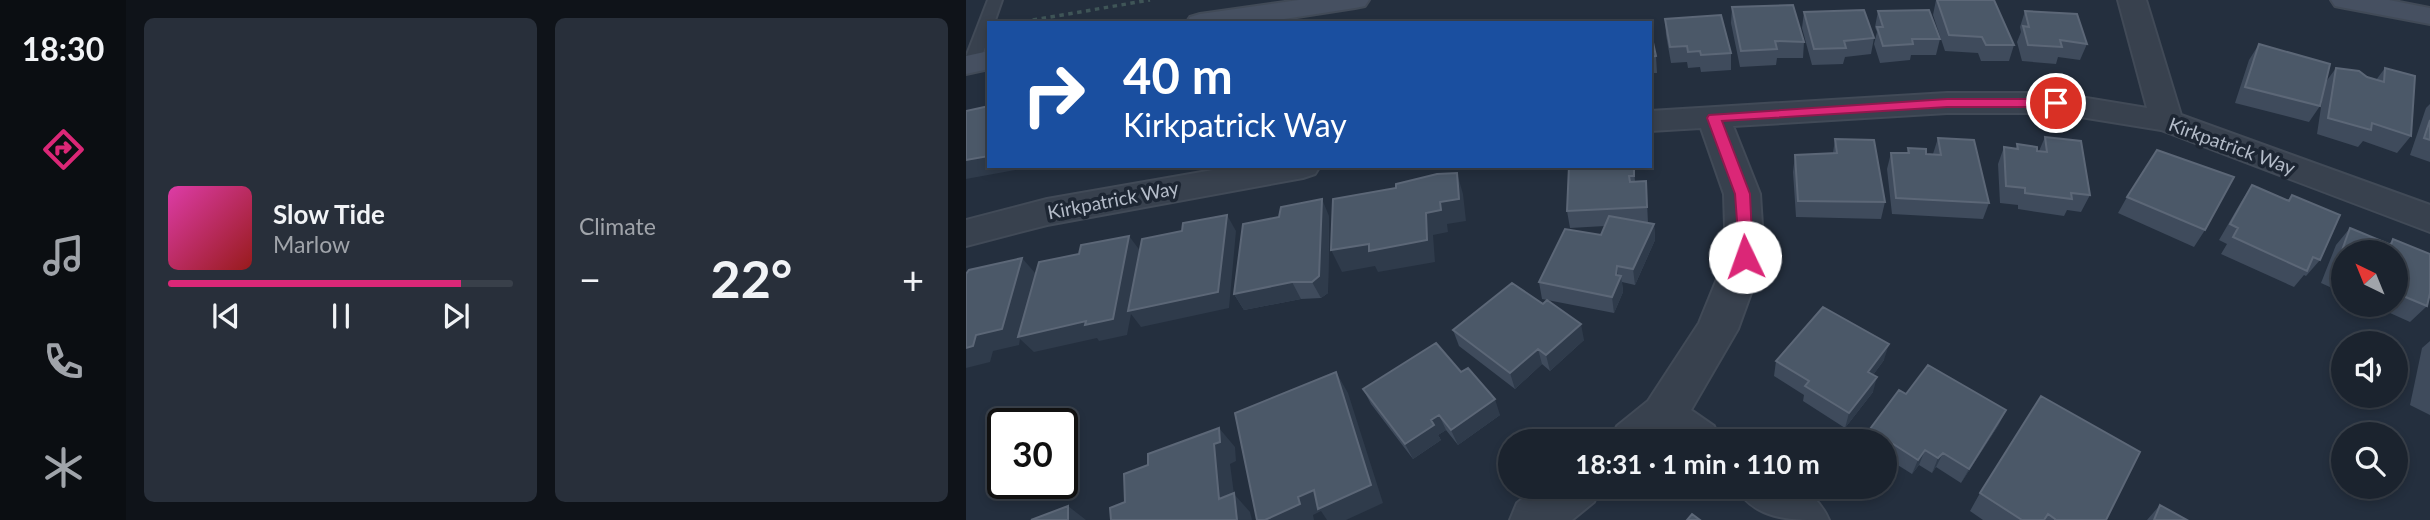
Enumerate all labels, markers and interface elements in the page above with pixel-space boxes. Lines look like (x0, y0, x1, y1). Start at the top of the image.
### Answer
text: 18:30 (22, 29, 104, 68)
text: 40 m (1123, 46, 1233, 104)
icon: right (1008, 49, 1099, 140)
pin (2026, 73, 2086, 133)
icon: arrive (2037, 84, 2075, 122)
text: Kirkpatrick Way (1123, 105, 1347, 144)
street label: Kirkpatrick Way (2166, 112, 2299, 179)
icon: directions (39, 125, 88, 174)
street label: Kirkpatrick Way (1045, 176, 1181, 223)
text: Slow Tide (273, 198, 385, 230)
text: Climate (579, 212, 656, 240)
position arrow (1708, 220, 1782, 294)
text: Marlow (273, 230, 350, 258)
icon: music (39, 231, 88, 280)
north arrow (2331, 240, 2408, 317)
map controls (2331, 240, 2408, 499)
text: 22° (711, 247, 792, 309)
text: − (579, 256, 601, 302)
text: + (902, 256, 924, 302)
icon: previous (207, 297, 245, 335)
icon: pause (322, 297, 360, 335)
icon: next (437, 297, 475, 335)
button: sound (2331, 331, 2408, 408)
icon: phone (39, 337, 88, 386)
speed limit sign: 30 (987, 408, 1078, 499)
button: search (2331, 422, 2408, 499)
icon: climate (39, 443, 88, 492)
text: 18:31 · 1 min · 110 m (1575, 448, 1820, 480)

